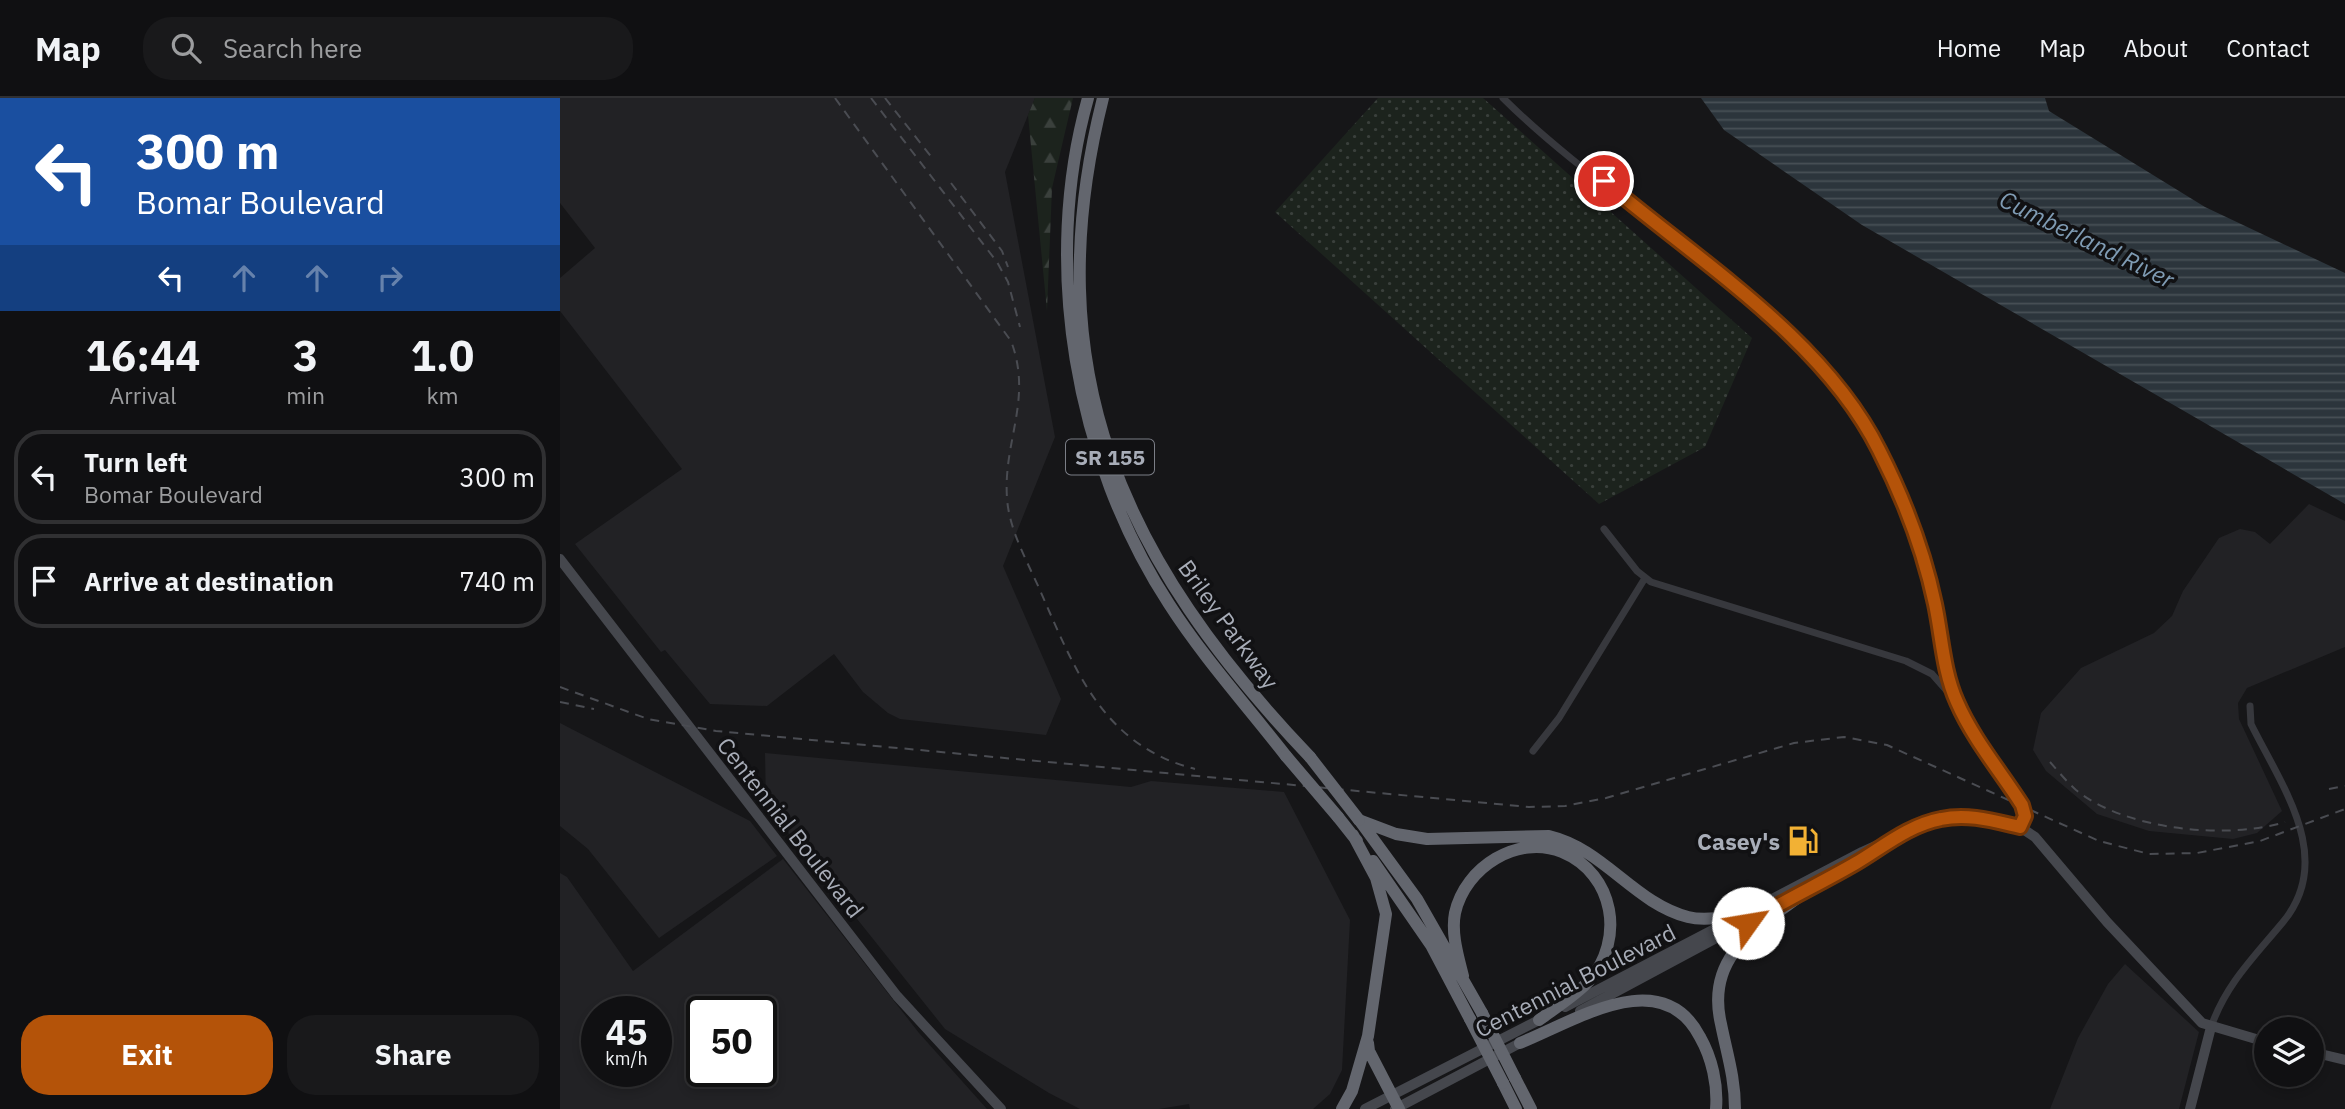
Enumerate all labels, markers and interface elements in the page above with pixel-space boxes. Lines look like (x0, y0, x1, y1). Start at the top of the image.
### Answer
search box (143, 17, 633, 80)
text: Map (35, 27, 101, 70)
icon: search (167, 29, 205, 67)
text: Search here (223, 31, 362, 65)
text: Home (1937, 32, 2001, 64)
text: Map (2039, 32, 2085, 64)
text: About (2123, 32, 2188, 64)
text: Contact (2226, 32, 2310, 64)
text: 300 m (136, 119, 280, 182)
icon: left (21, 126, 112, 217)
pin (1574, 151, 1634, 211)
icon: arrive (1585, 162, 1623, 200)
text: Bomar Boulevard (136, 181, 385, 223)
water label: Cumberland River (1994, 183, 2181, 296)
icon: left (152, 259, 190, 297)
icon: ahead (225, 259, 263, 297)
icon: ahead (298, 259, 336, 297)
icon: right (371, 259, 409, 297)
text: 16:44 (86, 328, 200, 383)
text: 3 (293, 328, 318, 383)
text: 1.0 (411, 328, 474, 383)
text: Arrival (110, 380, 177, 410)
text: min (286, 380, 325, 410)
text: km (426, 380, 459, 410)
road number: SR 155 (1066, 440, 1154, 474)
text: Turn left (84, 445, 187, 479)
icon: left (25, 458, 63, 496)
text: 300 m (459, 460, 535, 494)
text: Bomar Boulevard (84, 479, 263, 509)
street label: Briley Parkway (1172, 553, 1286, 695)
icon: arrive (25, 562, 63, 600)
text: Arrive at destination (84, 564, 334, 598)
text: 740 m (459, 564, 535, 598)
street label: Centennial Boulevard (711, 731, 871, 923)
fuel station icon: Casey's (1786, 824, 1820, 858)
place label: Casey's (1697, 826, 1780, 856)
position arrow (1711, 886, 1785, 960)
street label: Centennial Boulevard (1470, 916, 1680, 1044)
speed limit sign: 50 (686, 996, 777, 1087)
text: 45 (605, 1009, 648, 1055)
button: Exit (21, 1015, 273, 1095)
button: Share (287, 1015, 539, 1095)
map controls (2254, 1017, 2324, 1087)
button: layers (2254, 1017, 2324, 1087)
text: km/h (605, 1047, 648, 1070)

